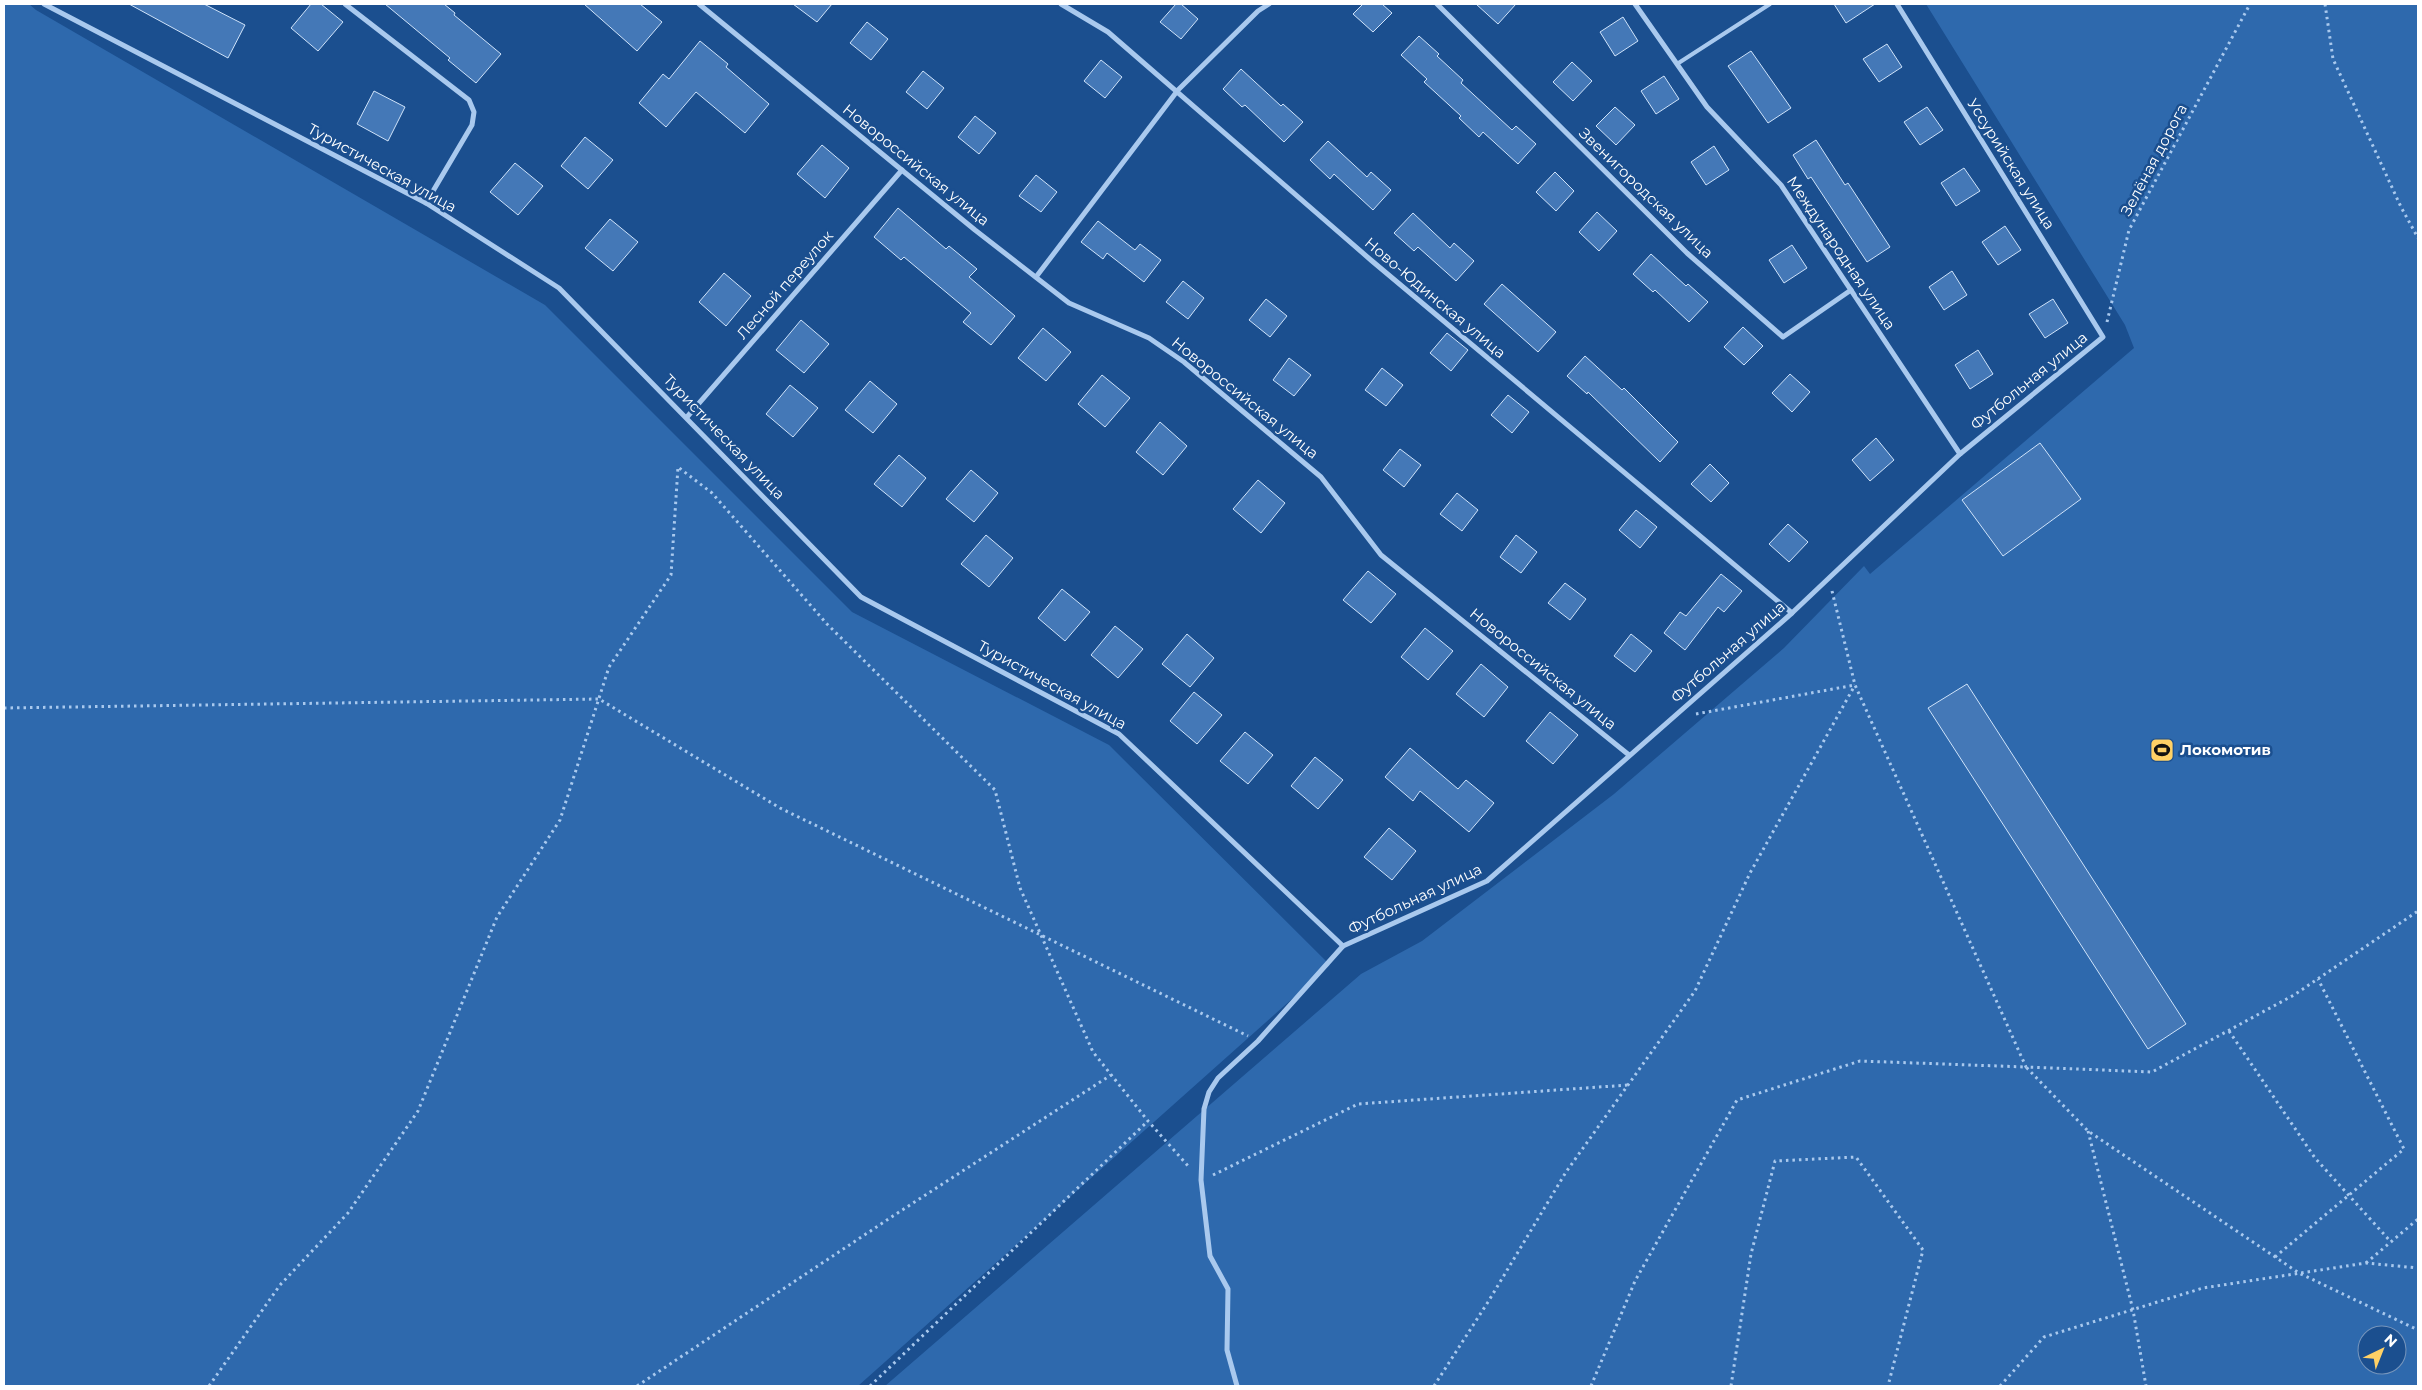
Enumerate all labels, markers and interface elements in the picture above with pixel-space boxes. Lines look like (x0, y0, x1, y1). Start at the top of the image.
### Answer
street label: Уссурийская улица (1963, 95, 2059, 233)
street label: Новороссийская улица (839, 100, 994, 230)
street label: Зелёная дорога (2116, 101, 2191, 219)
street label: Туристическая улица (305, 119, 460, 216)
street label: Звенигородская улица (1575, 123, 1718, 262)
street label: Международная улица (1783, 172, 1900, 333)
street label: Лесной переулок (732, 226, 837, 343)
street label: Ново-Юдинская улица (1361, 233, 1510, 362)
street label: Футбольная улица (1966, 328, 2091, 434)
street label: Новороссийская улица (1168, 333, 1323, 463)
street label: Туристическая улица (660, 370, 789, 503)
street label: Футбольная улица (1667, 597, 1789, 706)
street label: Новороссийская улица (1466, 604, 1621, 734)
street label: Туристическая улица (975, 636, 1130, 733)
sports icon: Локомотив (2149, 737, 2175, 763)
place label: Локомотив (2180, 740, 2271, 759)
street label: Футбольная улица (1345, 859, 1485, 938)
north arrow (2357, 1325, 2407, 1375)
text: N (2381, 1330, 2401, 1351)

